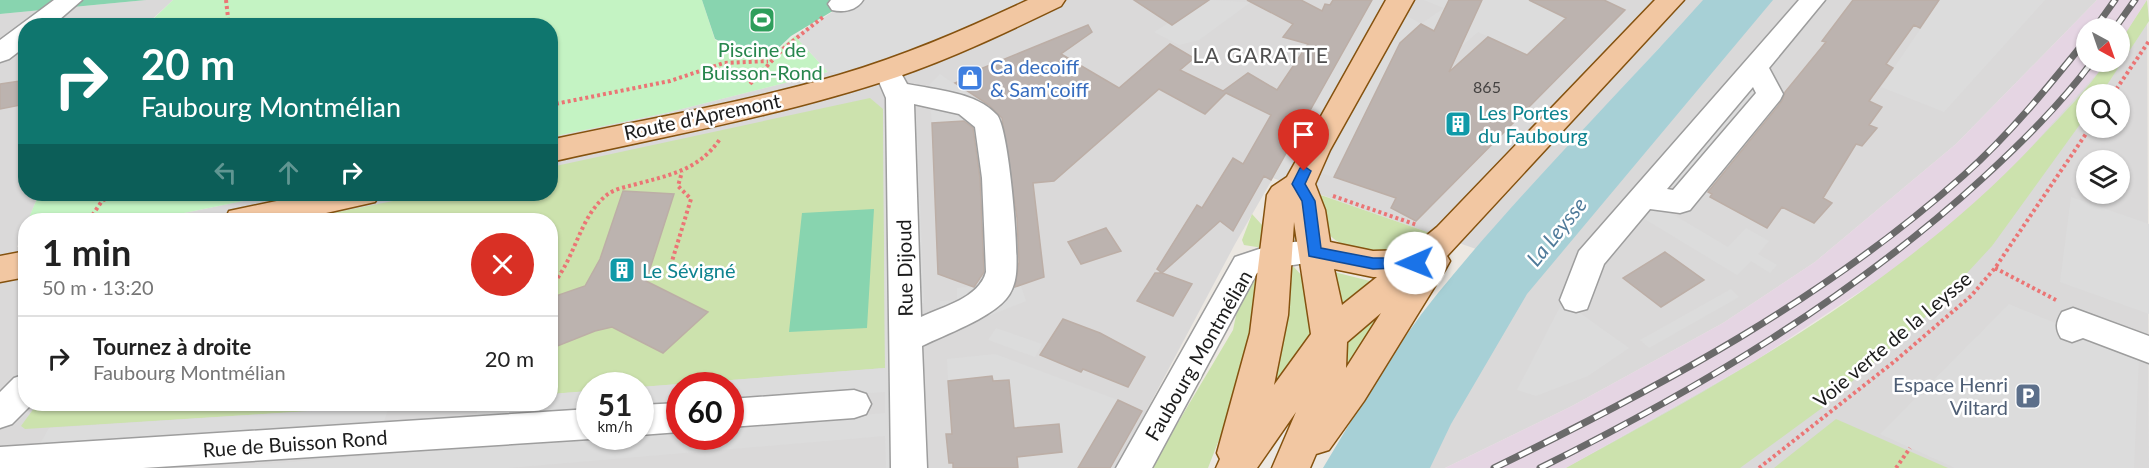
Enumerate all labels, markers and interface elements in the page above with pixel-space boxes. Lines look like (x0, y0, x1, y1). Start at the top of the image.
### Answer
sports icon: Piscine de Buisson-Rond (747, 5, 777, 35)
north arrow (2076, 18, 2130, 72)
map controls (2076, 18, 2130, 204)
place label: Piscine de Buisson-Rond (701, 37, 823, 84)
text: 20 m (141, 39, 235, 89)
icon: right (42, 42, 120, 120)
district label: LA GARATTE (1193, 42, 1329, 67)
place label: Ca decoiff & Sam'coiff (990, 54, 1089, 101)
shop icon: Ca decoiff & Sam'coiff (955, 63, 985, 93)
house number: 865 (1473, 77, 1501, 96)
button: search (2076, 84, 2130, 138)
street label: Route d'Apremont (622, 88, 782, 144)
text: Faubourg Montmélian (141, 90, 401, 123)
place label: Les Portes du Faubourg (1478, 100, 1588, 147)
pin (1278, 109, 1329, 171)
building icon: Les Portes du Faubourg (1443, 109, 1473, 139)
icon: arrive (1287, 118, 1320, 151)
button: layers (2076, 150, 2130, 204)
icon: left (209, 156, 242, 189)
icon: ahead (272, 156, 305, 189)
icon: right (335, 156, 368, 189)
water label: La Leysse (1521, 192, 1591, 270)
street label: Rue Dijoud (891, 219, 917, 317)
text: 1 min (42, 230, 131, 274)
position arrow (1383, 231, 1447, 295)
button: close (471, 233, 534, 296)
building icon: Le Sévigné (607, 255, 637, 285)
place label: Le Sévigné (642, 258, 736, 282)
street label: Faubourg Montmélian (1139, 266, 1257, 444)
street label: Voie verte de la Leysse (1808, 266, 1976, 412)
text: 50 m · 13:20 (42, 275, 154, 299)
text: Tournez à droite (93, 333, 251, 360)
icon: right (42, 342, 75, 375)
text: 20 m (485, 345, 534, 372)
text: Faubourg Montmélian (93, 360, 286, 384)
speed limit sign: 60 (666, 372, 744, 450)
place label: Espace Henri Viltard (1893, 372, 2008, 419)
parking icon: Espace Henri Viltard (2013, 381, 2043, 411)
text: 51 (598, 386, 632, 422)
text: km/h (597, 417, 633, 435)
street label: Rue de Buisson Rond (202, 425, 388, 461)

